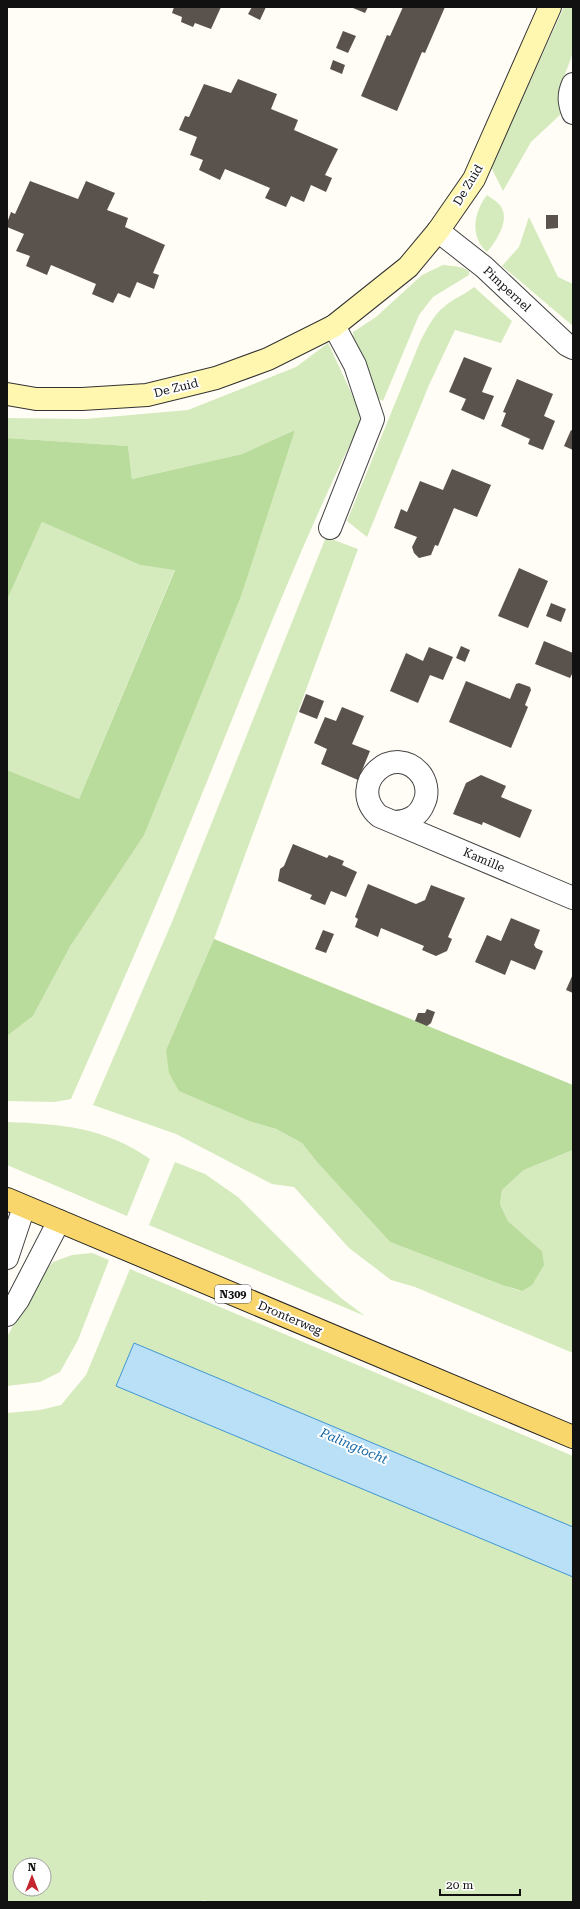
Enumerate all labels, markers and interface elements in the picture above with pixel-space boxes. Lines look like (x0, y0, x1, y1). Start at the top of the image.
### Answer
street label: De Zuid (450, 162, 486, 208)
street label: Pimpernel (480, 263, 534, 315)
street label: De Zuid (152, 376, 200, 400)
street label: Kamille (461, 845, 507, 875)
road number: N309 (215, 1285, 251, 1303)
street label: Dronterweg (256, 1298, 324, 1338)
water label: Palingtocht (317, 1425, 390, 1467)
north arrow (12, 1857, 52, 1897)
text: N (28, 1861, 37, 1874)
scale bar (440, 1871, 520, 1897)
text: 20 m (446, 1878, 473, 1892)

